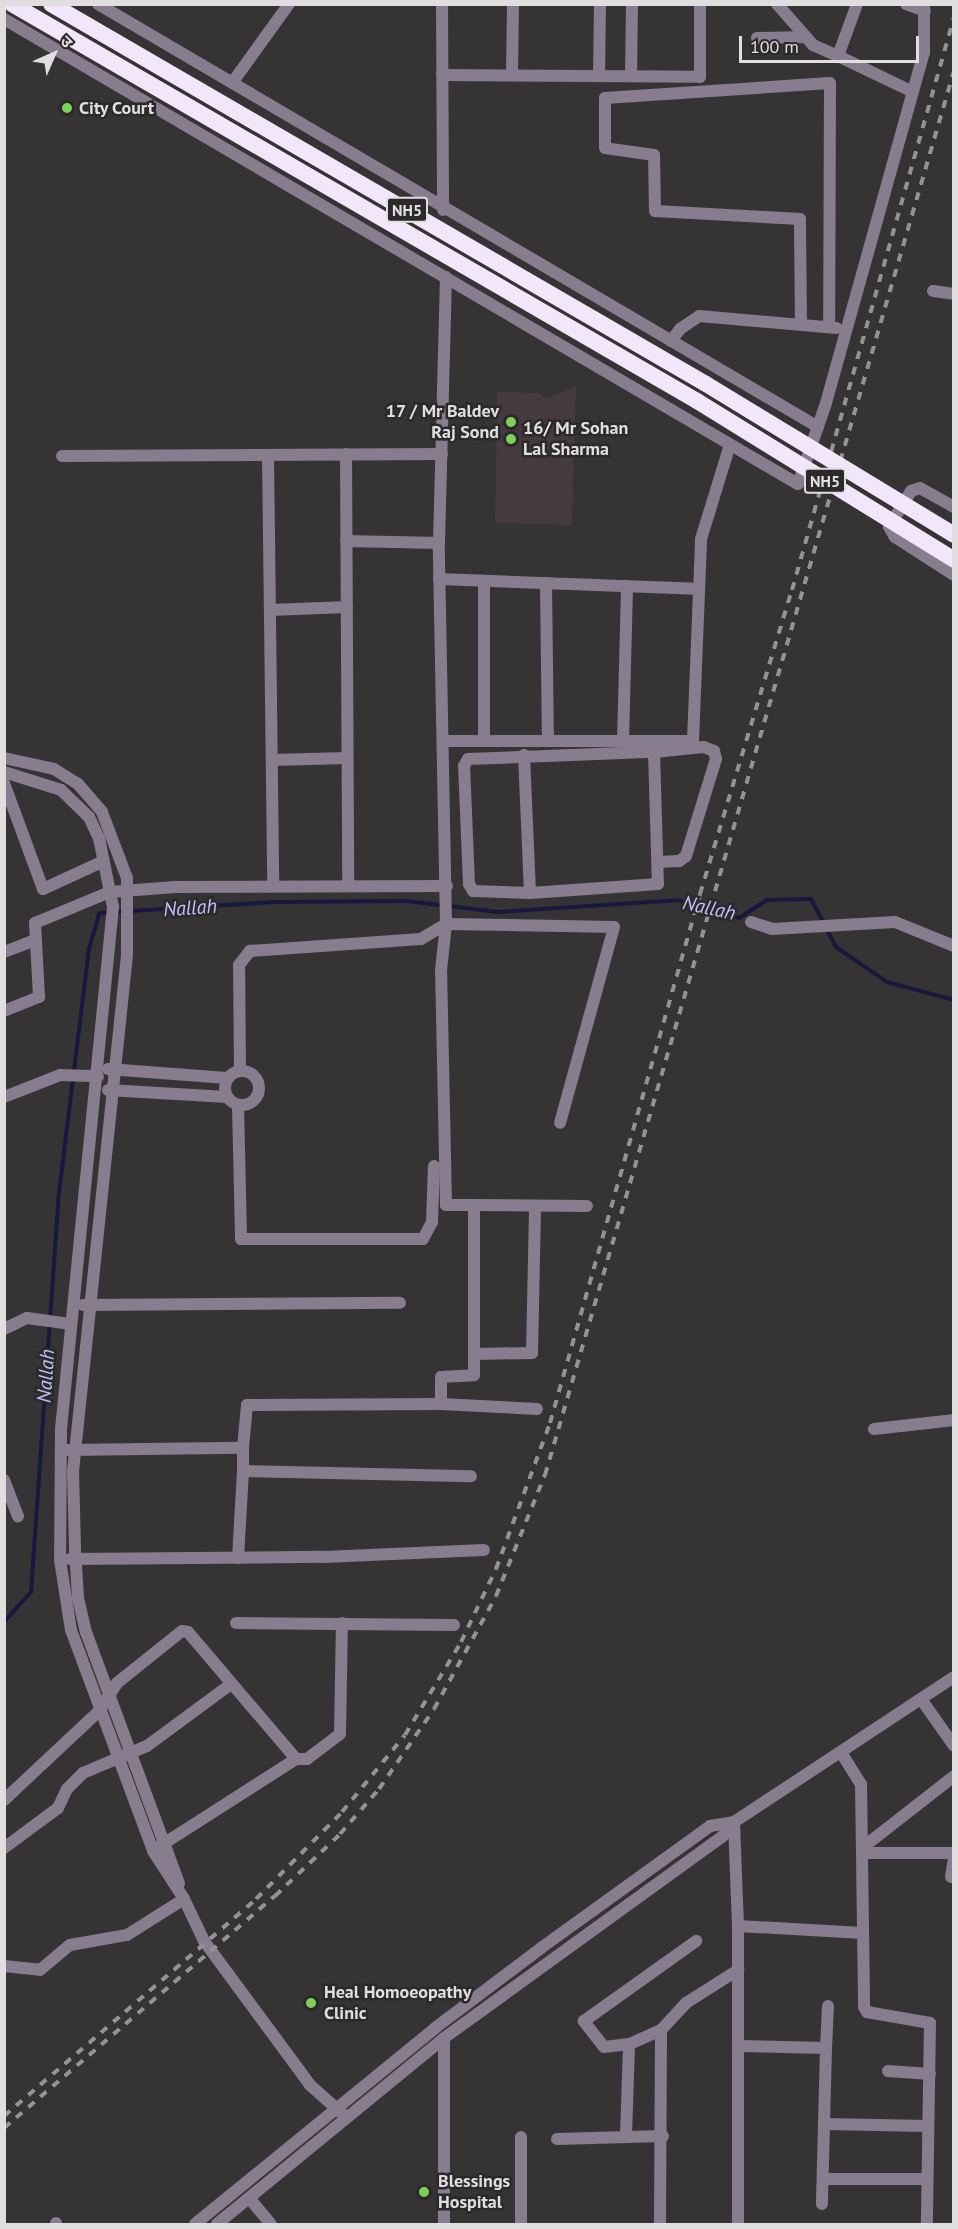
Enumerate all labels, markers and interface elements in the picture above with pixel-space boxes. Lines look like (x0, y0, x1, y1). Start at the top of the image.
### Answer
north arrow (24, 24, 84, 84)
scale bar (742, 24, 922, 62)
text: उ (56, 31, 77, 52)
text: 100 m (750, 35, 799, 58)
place label: City Court (79, 97, 155, 119)
marker: City Court (60, 101, 74, 115)
road number: NH5 (386, 197, 428, 223)
place label: 17 / Mr Baldev Raj Sond (385, 401, 499, 444)
marker: 17 / Mr Baldev Raj Sond (504, 415, 518, 429)
place label: 16/ Mr Sohan Lal Sharma (523, 418, 628, 460)
marker: 16/ Mr Sohan Lal Sharma (504, 432, 518, 446)
road number: NH5 (804, 468, 846, 494)
water label: Nallah (680, 891, 738, 925)
water label: Nallah (162, 894, 218, 922)
water label: Nallah (32, 1348, 60, 1404)
place label: Heal Homoeopathy Clinic (324, 1982, 471, 2024)
marker: Heal Homoeopathy Clinic (302, 1994, 320, 2012)
place label: Blessings Hospital (438, 2171, 510, 2214)
marker: Blessings Hospital (415, 2183, 433, 2201)

